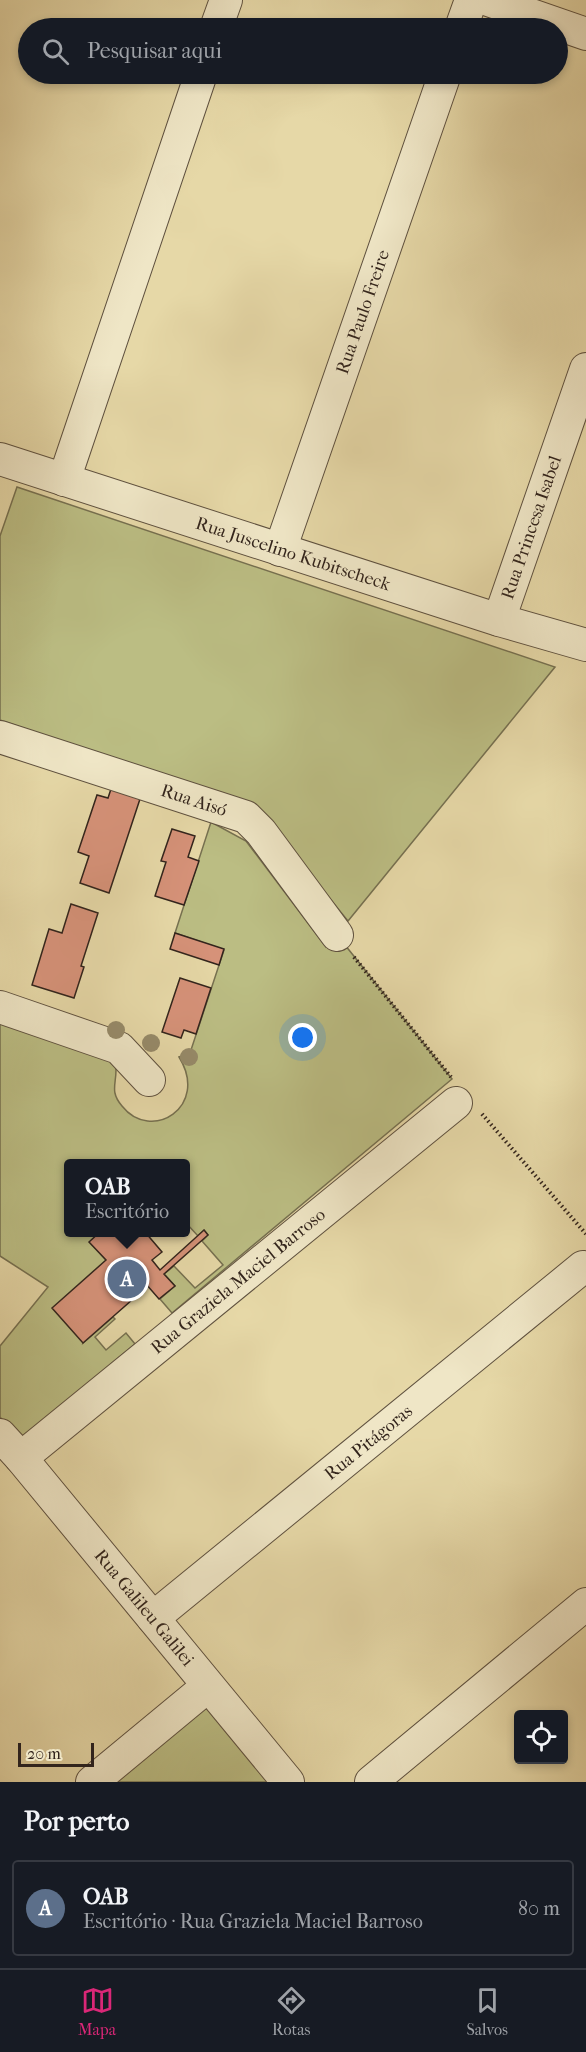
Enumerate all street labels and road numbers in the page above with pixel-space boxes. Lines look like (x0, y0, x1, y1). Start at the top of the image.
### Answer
street label: Rua Paulo Freire (331, 247, 394, 377)
street label: Rua Princesa Isabel (497, 453, 566, 602)
street label: Rua Juscelino Kubitscheck (193, 512, 394, 595)
street label: Rua Aisó (158, 780, 230, 821)
street label: Rua Graziela Maciel Barroso (146, 1204, 329, 1358)
street label: Rua Pitágoras (320, 1400, 417, 1484)
street label: Rua Galileu Galilei (90, 1545, 199, 1671)

